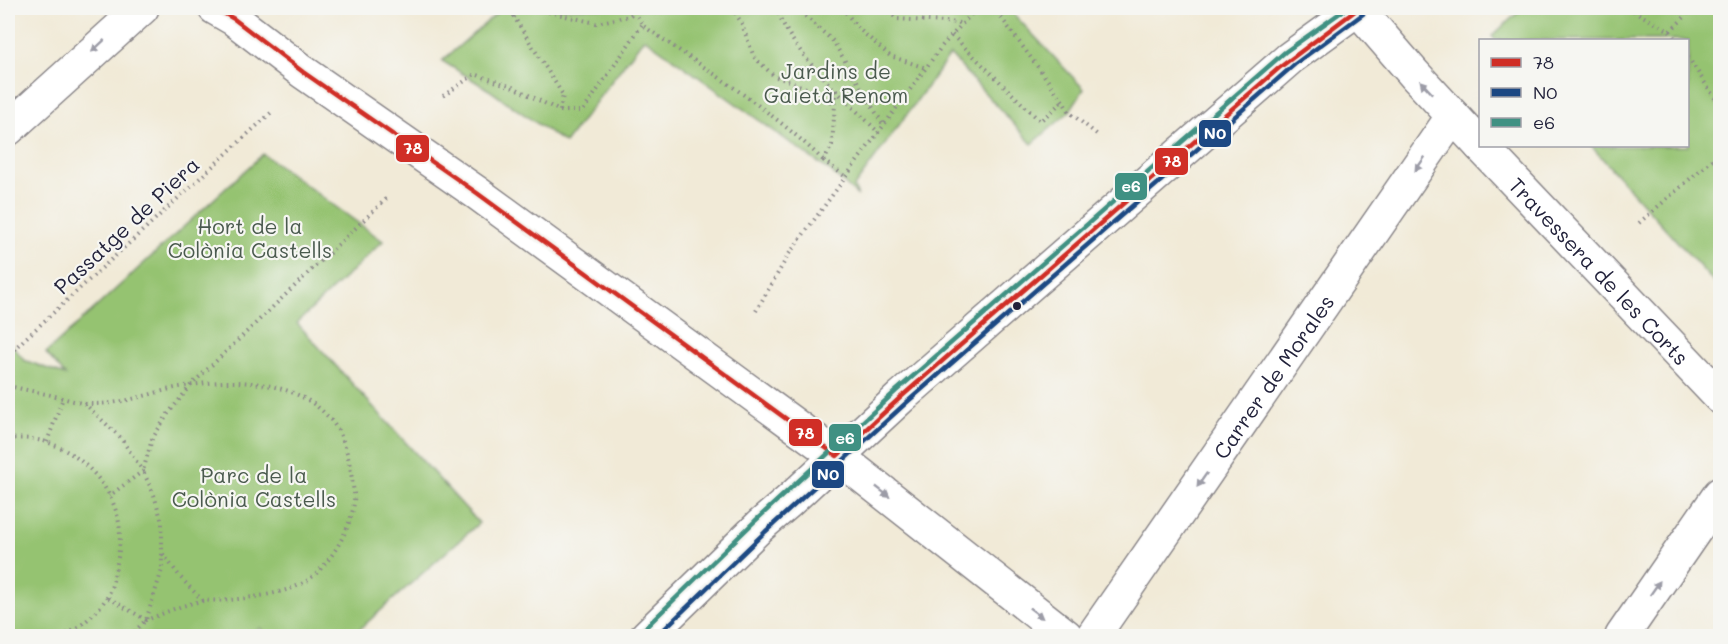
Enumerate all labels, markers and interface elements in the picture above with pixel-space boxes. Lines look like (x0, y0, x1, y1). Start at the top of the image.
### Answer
one-way arrow (91, 39, 106, 52)
legend (1479, 39, 1689, 147)
text: 78 (1533, 50, 1554, 74)
park label: Jardins de Gaietà Renom (764, 57, 908, 108)
one-way arrow (1420, 80, 1433, 95)
text: N0 (1533, 80, 1557, 104)
text: e6 (1533, 110, 1555, 134)
line badge: N0 (1198, 119, 1232, 148)
text: N0 (1204, 122, 1226, 143)
line badge: 78 (395, 134, 430, 163)
text: 78 (404, 137, 422, 158)
line badge: 78 (1154, 147, 1189, 176)
text: 78 (1163, 150, 1181, 171)
street label: Passatge de Piera (48, 151, 204, 299)
one-way arrow (1415, 156, 1426, 172)
street label: Travessera de les Corts (1504, 171, 1695, 370)
line badge: e6 (1114, 172, 1148, 201)
text: e6 (1121, 175, 1141, 196)
park label: Hort de la Colònia Castells (168, 212, 332, 263)
street label: Carrer de Morales (1207, 289, 1339, 464)
unlabelled marker (1011, 300, 1023, 312)
line badge: 78 (788, 418, 823, 447)
text: 78 (796, 422, 814, 443)
line badge: e6 (828, 423, 862, 452)
text: e6 (835, 427, 855, 448)
line badge: N0 (811, 460, 845, 489)
park label: Parc de la Colònia Castells (172, 461, 336, 512)
text: N0 (817, 463, 839, 484)
one-way arrow (1197, 472, 1208, 488)
one-way arrow (875, 486, 890, 498)
one-way arrow (1649, 581, 1661, 597)
one-way arrow (1028, 606, 1043, 619)

